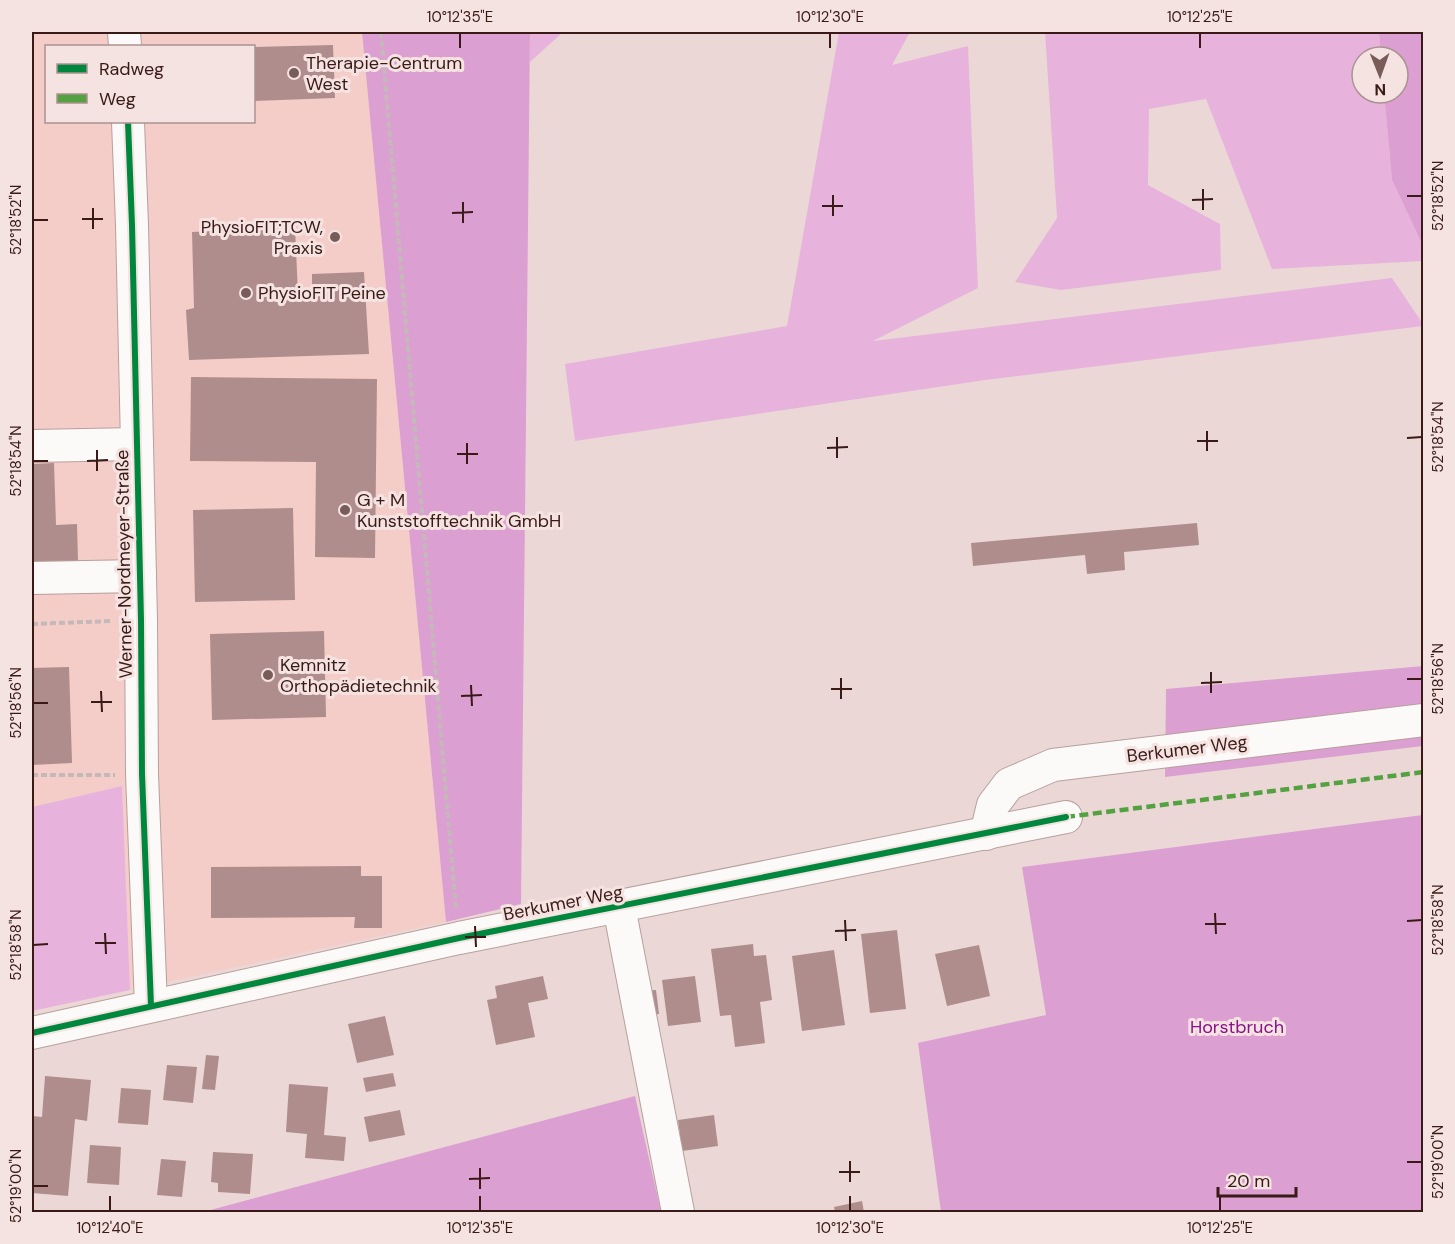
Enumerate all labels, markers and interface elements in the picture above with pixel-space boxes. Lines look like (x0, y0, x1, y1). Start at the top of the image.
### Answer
text: 10°12'35"E (427, 7, 493, 27)
text: 10°12'30"E (796, 7, 864, 27)
text: 10°12'25"E (1167, 7, 1233, 27)
legend (45, 45, 255, 123)
north arrow (1350, 45, 1410, 105)
place label: Therapie-Centrum West (306, 51, 462, 96)
text: Radweg (99, 57, 164, 81)
marker: Therapie-Centrum West (287, 66, 301, 80)
text: N (1374, 79, 1386, 100)
text: Weg (99, 87, 136, 111)
text: 52°18'52"N (1428, 161, 1448, 231)
text: 52°18'52"N (6, 185, 26, 255)
place label: PhysioFIT;TCW, Praxis (201, 215, 323, 260)
marker: PhysioFIT;TCW, Praxis (328, 230, 342, 244)
place label: PhysioFIT Peine (258, 281, 386, 305)
marker: PhysioFIT Peine (239, 286, 253, 300)
text: 52°18'54"N (1428, 401, 1448, 473)
text: 52°18'54"N (6, 425, 26, 497)
street label: Werner-Nordmeyer-Straße (110, 450, 138, 678)
place label: G + M Kunststofftechnik GmbH (357, 488, 561, 533)
marker: G + M Kunststofftechnik GmbH (338, 503, 352, 517)
text: 52°18'56"N (1428, 643, 1448, 715)
place label: Kemnitz Orthopädietechnik (280, 653, 437, 698)
text: 52°18'56"N (6, 667, 26, 739)
marker: Kemnitz Orthopädietechnik (261, 668, 275, 682)
street label: Berkumer Weg (1125, 730, 1249, 768)
street label: Berkumer Weg (501, 880, 625, 926)
text: 52°18'58"N (1428, 884, 1448, 956)
text: 52°18'58"N (6, 909, 26, 981)
park label: Horstbruch (1190, 1015, 1284, 1039)
text: 52°19'00"N (1428, 1125, 1448, 1199)
text: 52°19'00"N (6, 1149, 26, 1223)
scale bar (1218, 1160, 1296, 1198)
text: 20 m (1227, 1169, 1270, 1193)
text: 10°12'40"E (76, 1218, 144, 1238)
text: 10°12'35"E (447, 1218, 513, 1238)
text: 10°12'30"E (816, 1218, 884, 1238)
text: 10°12'25"E (1187, 1218, 1253, 1238)

